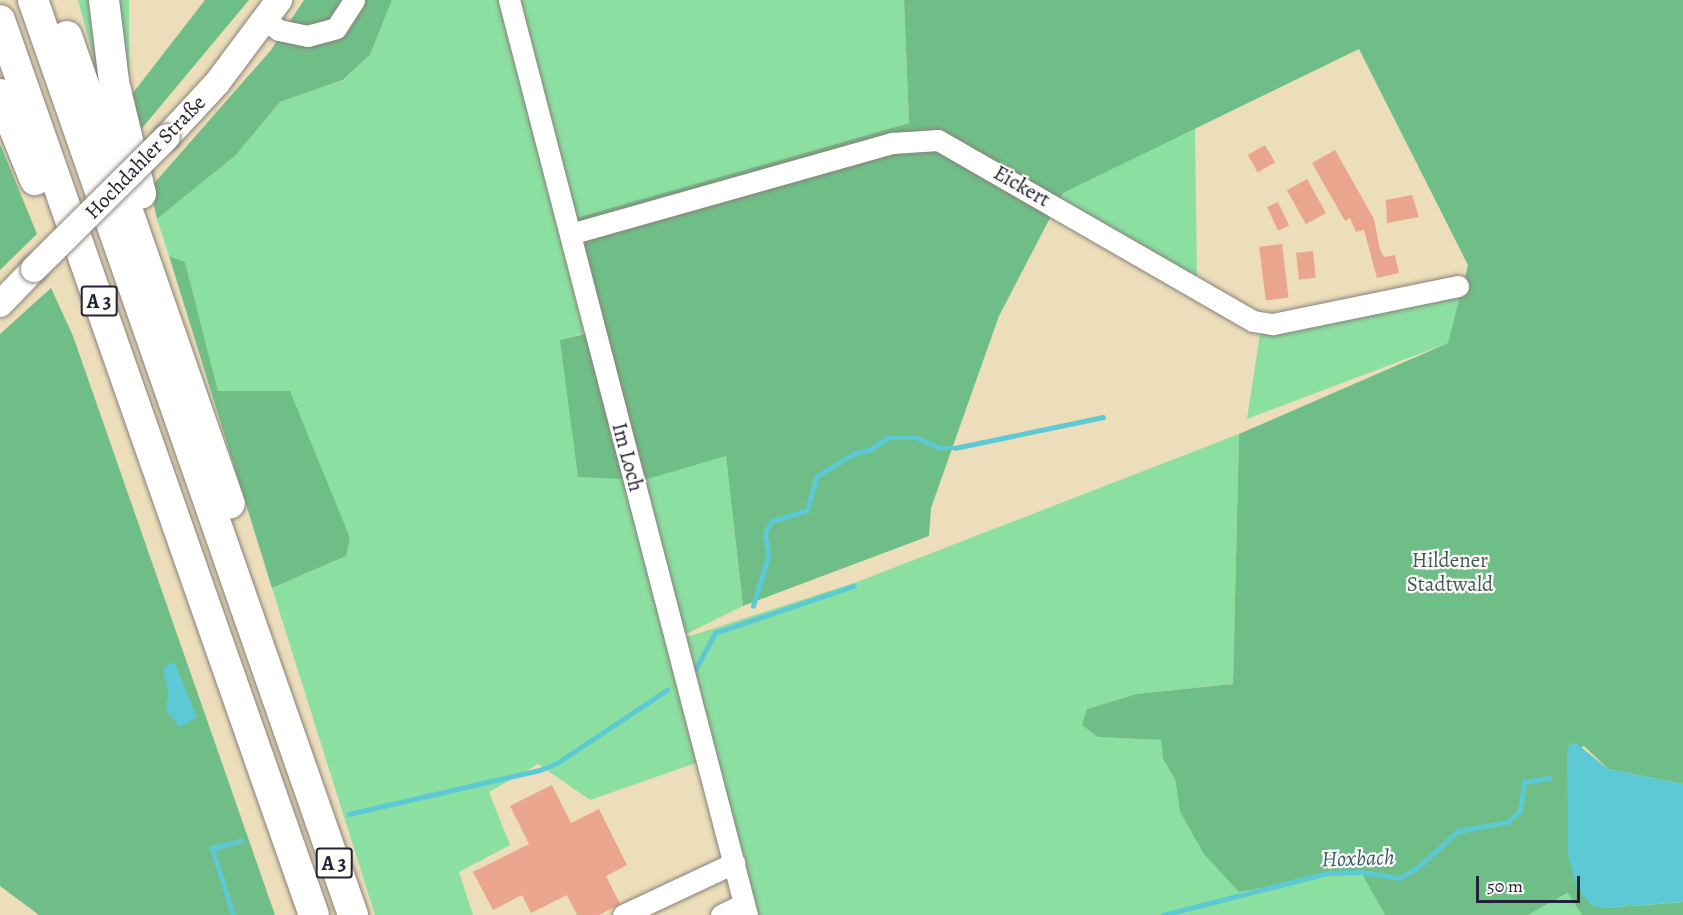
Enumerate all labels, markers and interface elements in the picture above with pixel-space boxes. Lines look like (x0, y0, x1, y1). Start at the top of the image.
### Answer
street label: Hochdahler Straße (79, 90, 211, 224)
street label: Eickert (989, 160, 1055, 212)
road number: A 3 (80, 284, 118, 318)
street label: Im Loch (607, 420, 649, 494)
park label: Hildener Stadtwald (1407, 547, 1493, 597)
water label: Hoxbach (1321, 845, 1395, 873)
road number: A 3 (314, 846, 354, 880)
scale bar (1479, 864, 1582, 902)
text: 50 m (1487, 874, 1523, 898)

